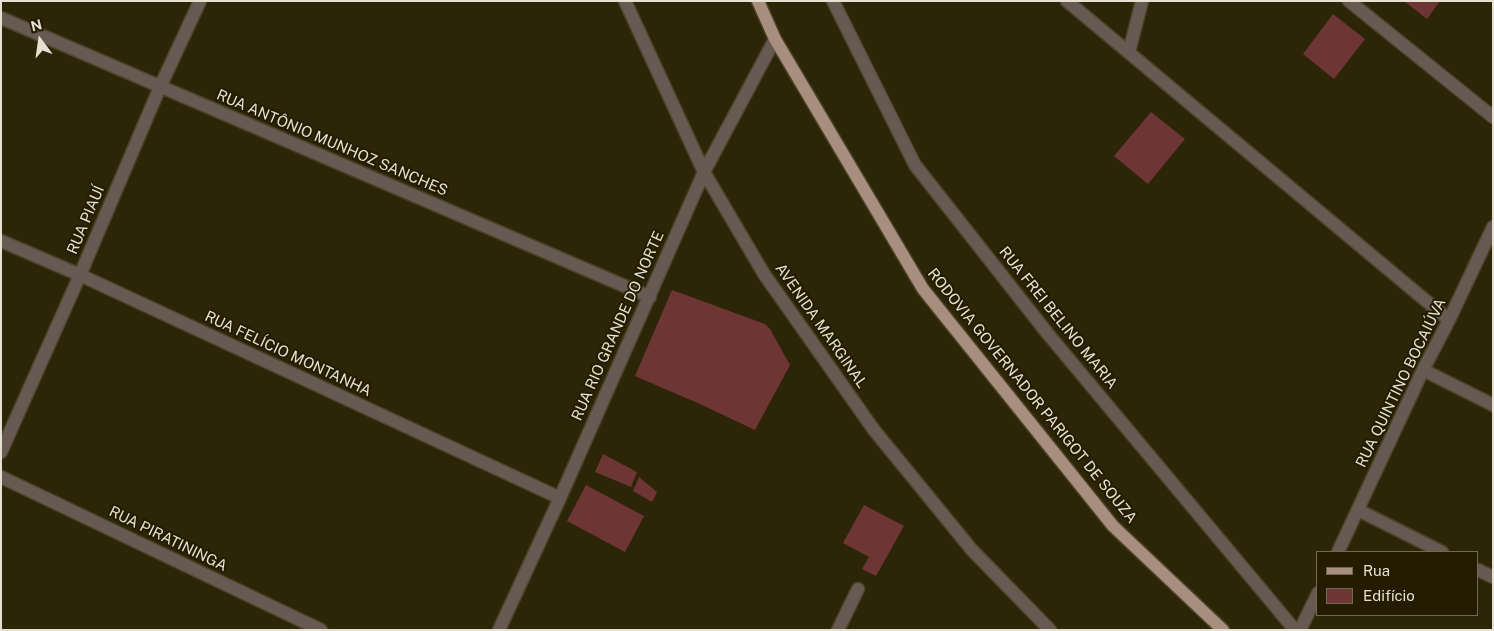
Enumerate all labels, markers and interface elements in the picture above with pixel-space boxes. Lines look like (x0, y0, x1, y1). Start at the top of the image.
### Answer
north arrow (15, 15, 65, 65)
text: N (29, 16, 44, 35)
street label: RUA ANTÔNIO MUNHOZ SANCHES (214, 86, 450, 200)
street label: RUA PIAUÍ (63, 183, 109, 257)
street label: RUA RIO GRANDE DO NORTE (568, 229, 668, 423)
street label: RUA FREI BELINO MARIA (995, 243, 1121, 393)
street label: AVENIDA MARGINAL (771, 260, 871, 392)
street label: RODOVIA GOVERNADOR PARIGOT DE SOUZA (923, 265, 1141, 527)
street label: RUA QUINTINO BOCAIÚVA (1352, 296, 1450, 470)
street label: RUA FELÍCIO MONTANHA (202, 307, 374, 401)
street label: RUA PIRATININGA (106, 503, 230, 575)
legend (1316, 551, 1479, 616)
text: Rua (1363, 562, 1390, 579)
text: Edifício (1363, 587, 1415, 604)

